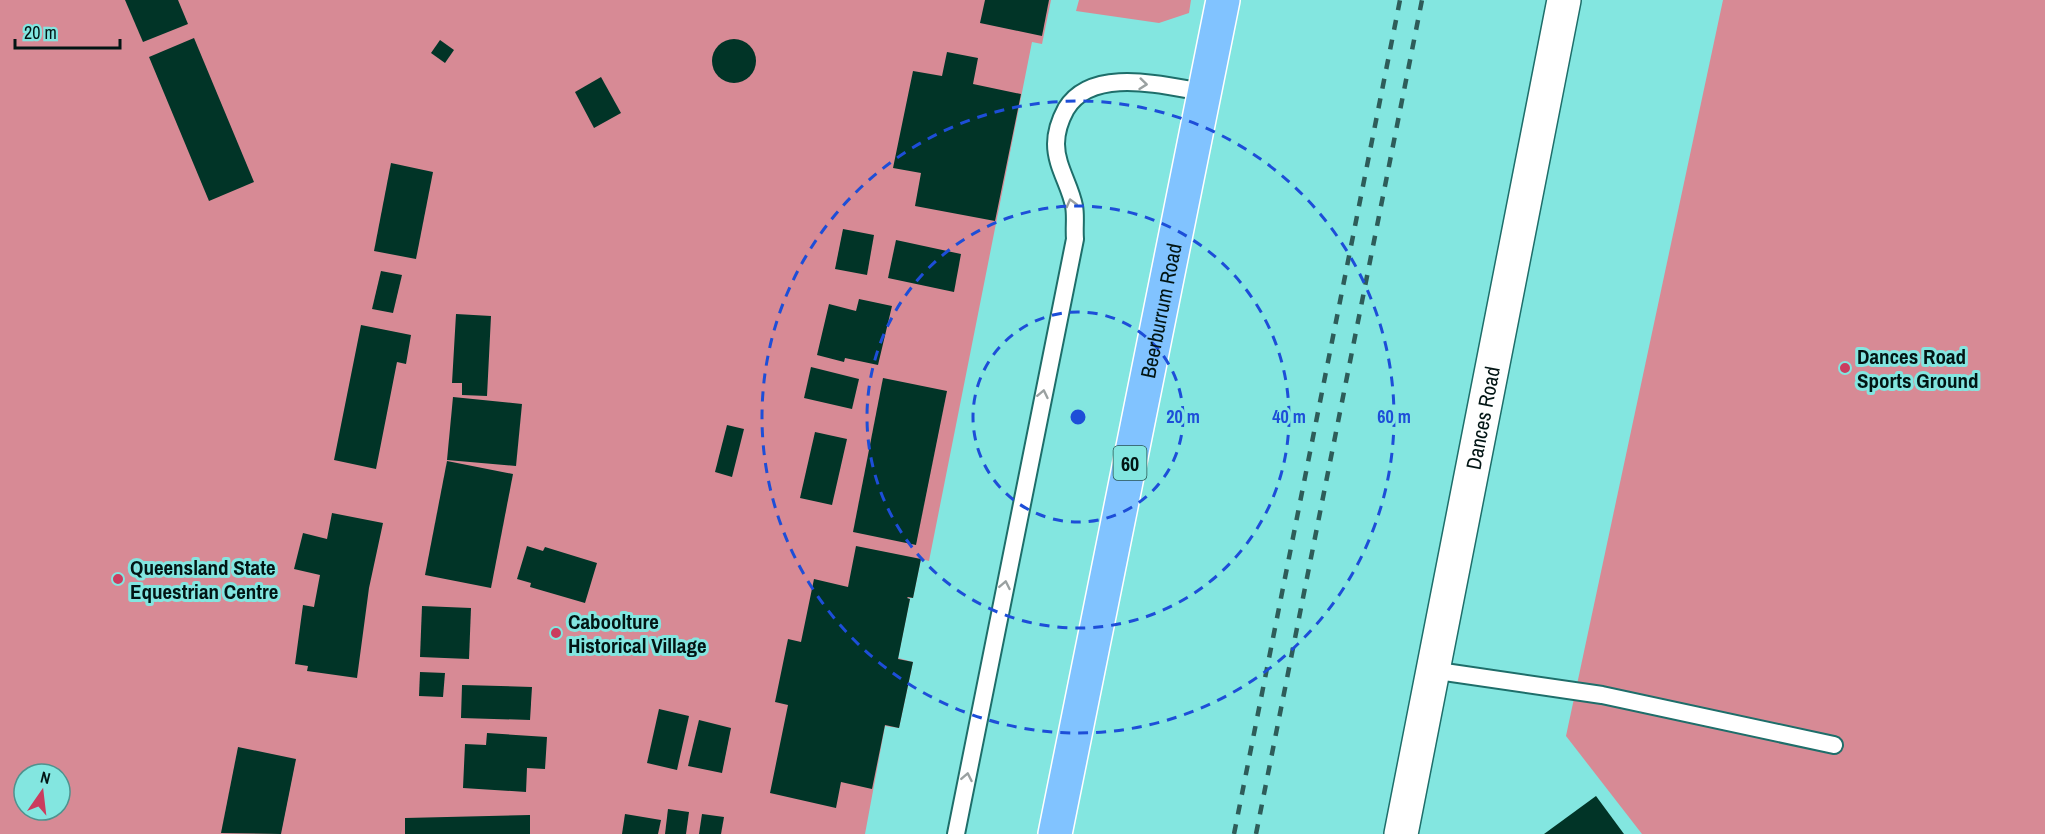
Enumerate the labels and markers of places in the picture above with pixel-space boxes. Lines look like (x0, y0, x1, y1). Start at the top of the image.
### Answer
place label: Dances Road Sports Ground (1857, 342, 1979, 395)
marker: Dances Road Sports Ground (1838, 361, 1852, 375)
centre of rings (1068, 407, 1088, 427)
place label: Queensland State Equestrian Centre (130, 553, 278, 606)
marker: Queensland State Equestrian Centre (111, 572, 125, 586)
place label: Caboolture Historical Village (568, 607, 707, 660)
marker: Caboolture Historical Village (549, 626, 563, 640)

